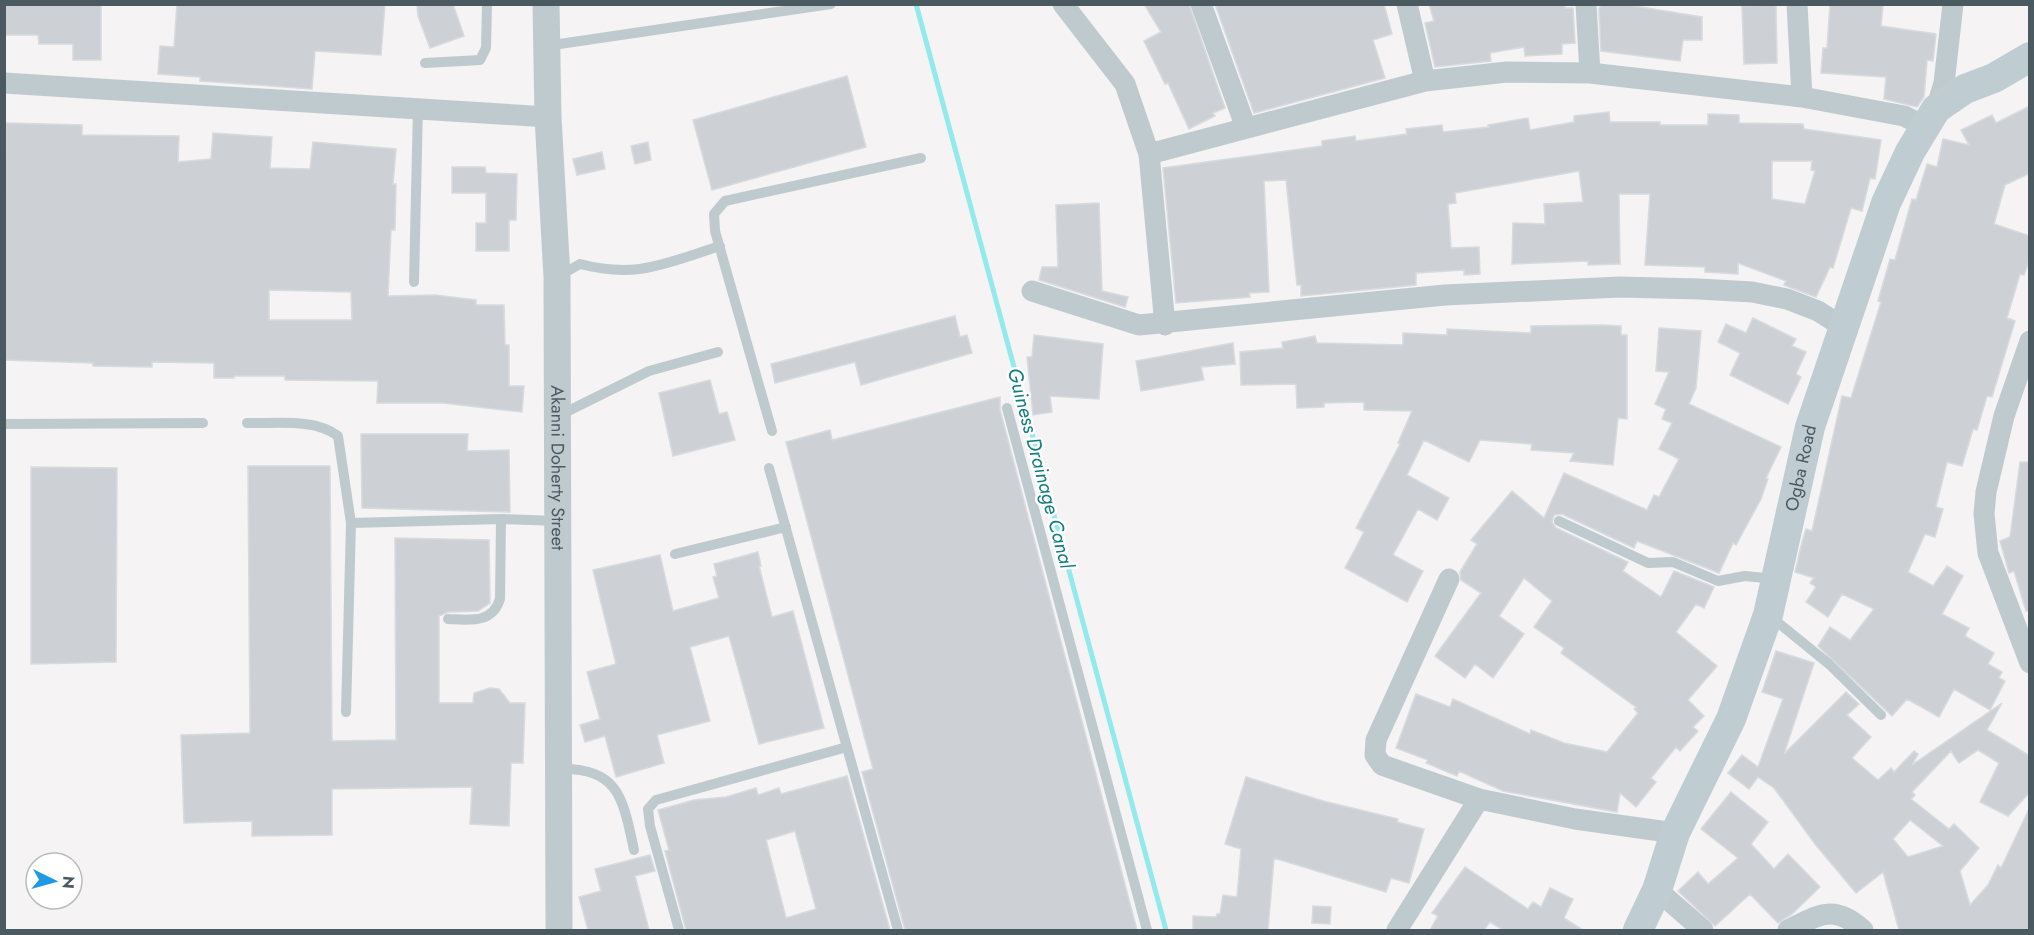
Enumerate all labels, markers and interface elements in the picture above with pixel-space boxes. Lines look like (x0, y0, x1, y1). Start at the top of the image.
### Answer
water label: Guiness Drainage Canal (1000, 365, 1082, 573)
street label: Akanni Doherty Street (544, 385, 571, 551)
street label: Ogba Road (1779, 422, 1823, 514)
north arrow (24, 851, 84, 911)
text: N (56, 875, 80, 890)

